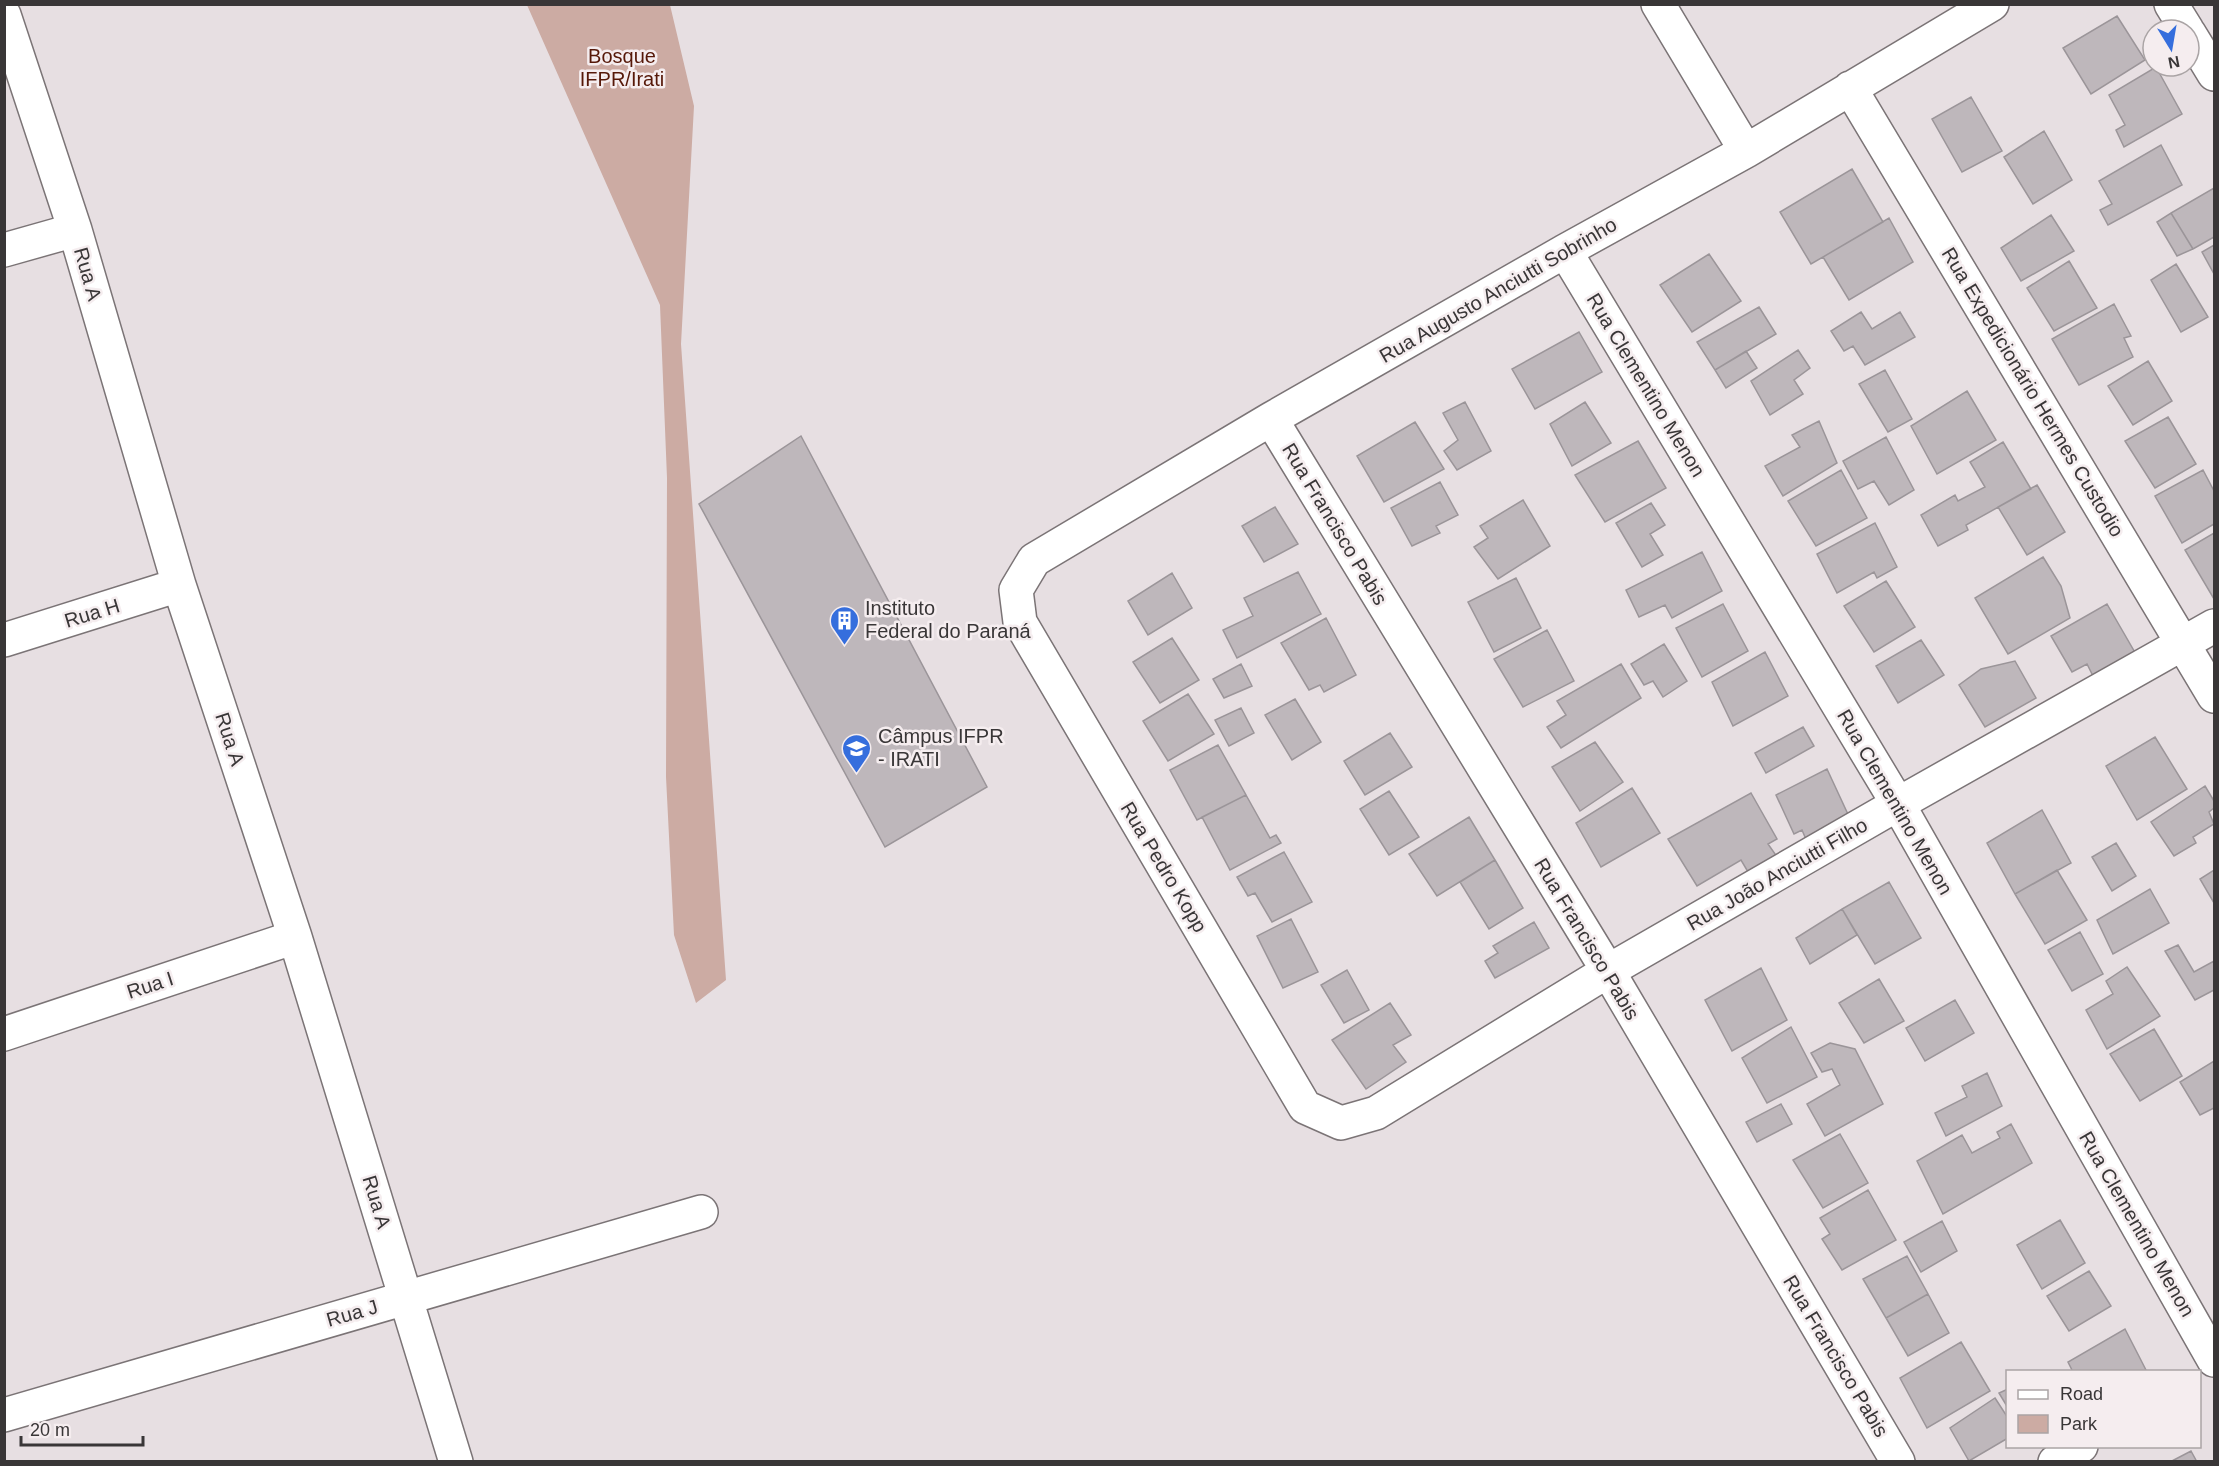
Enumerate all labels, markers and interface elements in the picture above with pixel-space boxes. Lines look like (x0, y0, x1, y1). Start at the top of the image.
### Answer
north arrow (2141, 18, 2201, 78)
park label: Bosque IFPR/Irati (580, 45, 664, 90)
text: N (2166, 53, 2181, 72)
street label: Rua Augusto Anciutti Sobrinho (1376, 213, 1620, 367)
street label: Rua Expedicionário Hermes Custodio (1938, 243, 2128, 541)
street label: Rua A (70, 245, 106, 304)
street label: Rua Clementino Menon (1582, 289, 1710, 481)
street label: Rua Francisco Pabis (1278, 439, 1392, 609)
street label: Rua H (62, 594, 122, 632)
place label: Instituto Federal do Paraná (865, 597, 1032, 642)
building icon: Instituto Federal do Paraná (828, 604, 860, 646)
street label: Rua Clementino Menon (1833, 706, 1957, 898)
street label: Rua A (211, 710, 249, 769)
place label: Câmpus IFPR - IRATI (878, 725, 1004, 770)
school or university icon: Câmpus IFPR - IRATI (841, 732, 873, 774)
street label: Rua Pedro Kopp (1116, 798, 1212, 936)
street label: Rua João Anciutti Filho (1683, 813, 1871, 935)
street label: Rua Francisco Pabis (1530, 854, 1644, 1024)
street label: Rua I (124, 967, 176, 1003)
street label: Rua Clementino Menon (2075, 1128, 2199, 1320)
street label: Rua A (359, 1173, 396, 1232)
street label: Rua Francisco Pabis (1779, 1271, 1893, 1441)
street label: Rua J (324, 1295, 380, 1331)
legend (2006, 1370, 2201, 1448)
text: Road (2060, 1384, 2103, 1404)
scale bar (21, 1409, 142, 1447)
text: Park (2060, 1414, 2098, 1434)
text: 20 m (30, 1420, 70, 1440)

